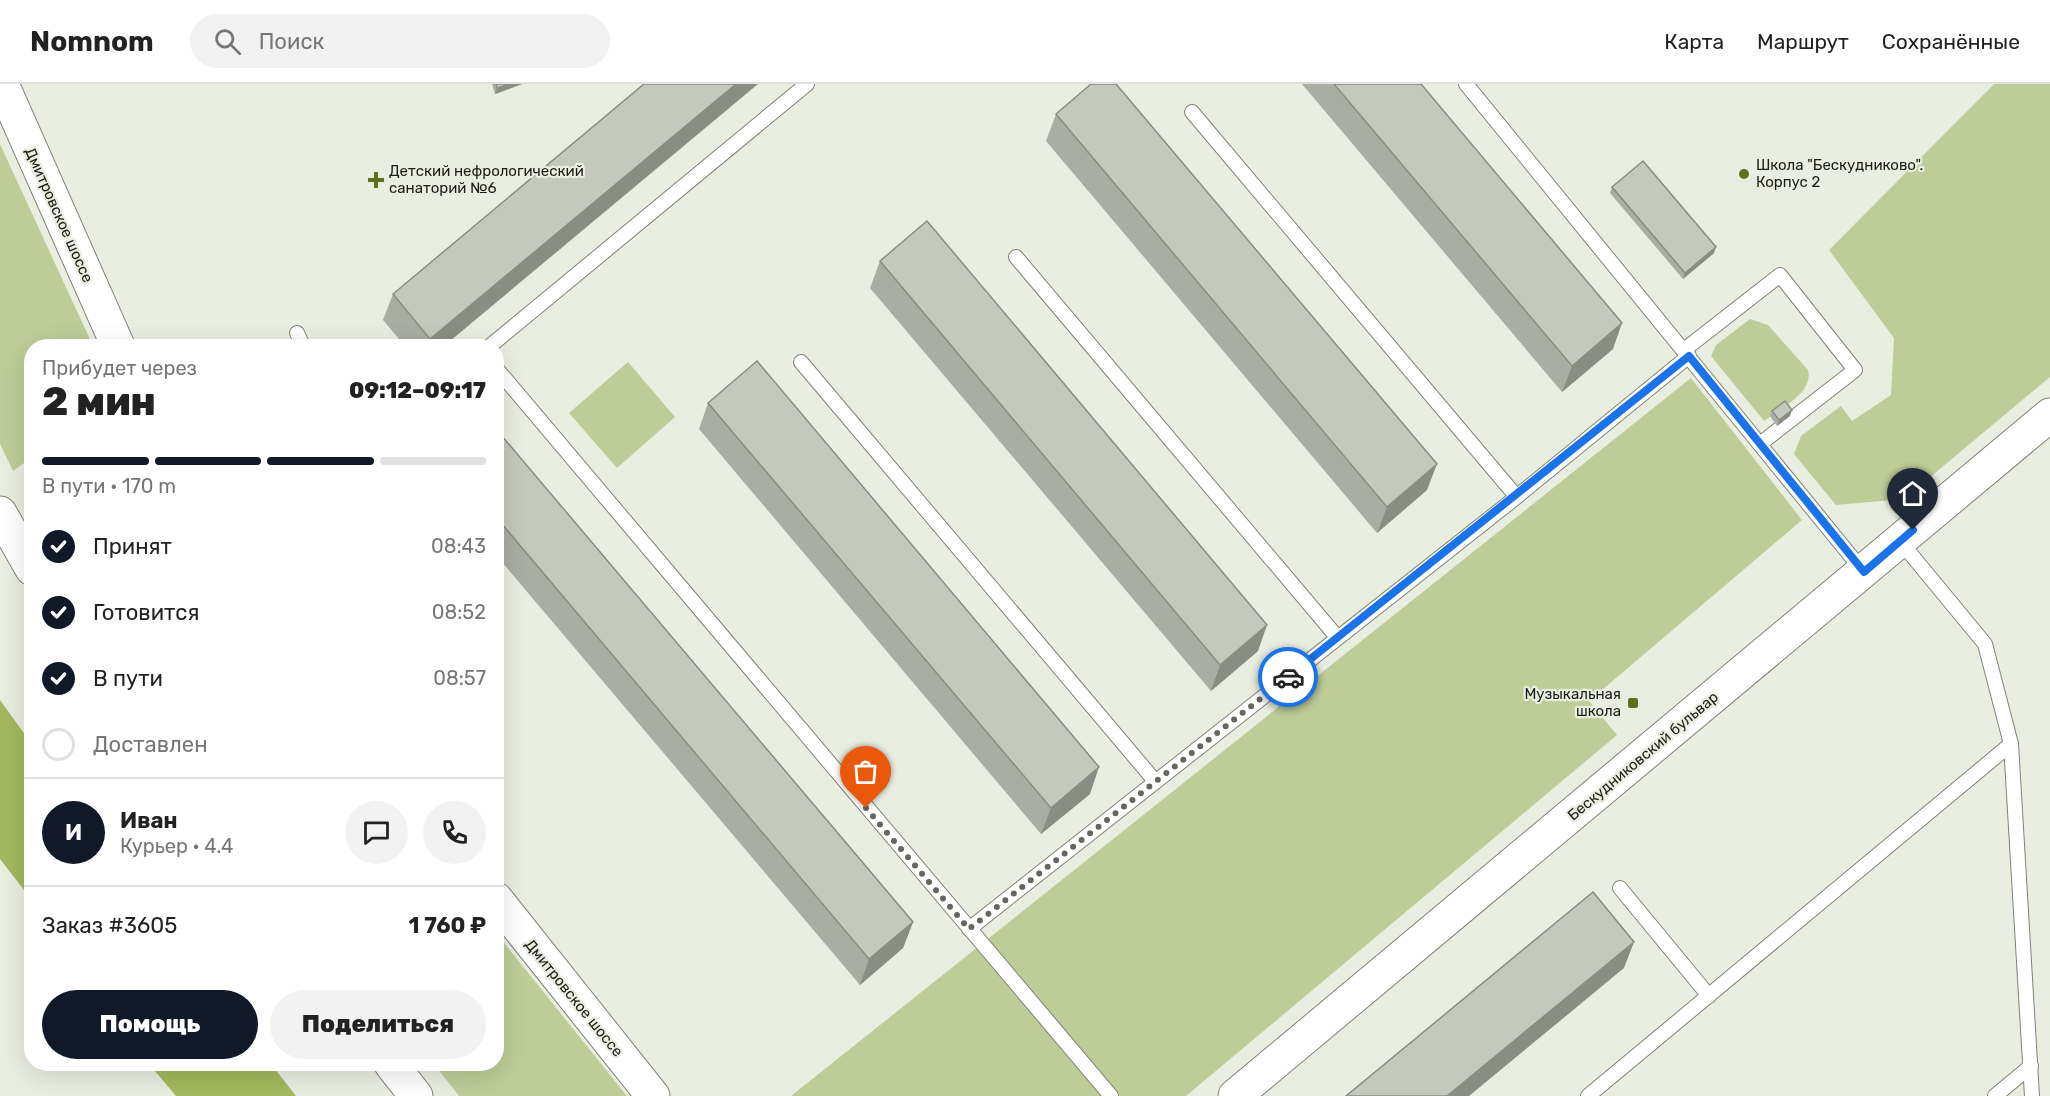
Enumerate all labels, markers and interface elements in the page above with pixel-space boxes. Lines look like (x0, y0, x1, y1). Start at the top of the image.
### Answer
search box (190, 14, 610, 68)
text: Nomnom (30, 25, 154, 58)
icon: search (211, 25, 244, 58)
text: Поиск (259, 28, 324, 55)
text: Карта (1664, 29, 1724, 54)
text: Маршрут (1757, 29, 1849, 54)
text: Сохранённые (1882, 29, 2020, 54)
street label: Дмитровское шоссе (21, 145, 97, 285)
place label: Школа "Бескудниково". Корпус 2 (1756, 156, 1923, 191)
place label: Детский нефрологический санаторий №6 (389, 162, 584, 197)
marker: Школа "Бескудниково". Корпус 2 (1737, 167, 1751, 181)
marker: Детский нефрологический санаторий №6 (367, 171, 385, 189)
text: Прибудет через (42, 356, 197, 380)
text: 09:12–09:17 (349, 377, 486, 404)
text: 2 мин (42, 379, 156, 425)
pin (1887, 468, 1938, 530)
text: В пути · 170 m (42, 474, 176, 498)
icon: home (1896, 477, 1929, 510)
icon: check (42, 530, 75, 563)
text: Принят (93, 533, 172, 560)
text: 08:43 (431, 534, 486, 558)
icon: check (42, 596, 75, 629)
text: Готовится (93, 599, 199, 626)
text: 08:52 (432, 600, 486, 624)
courier (1258, 647, 1318, 707)
icon: car (1272, 661, 1305, 694)
icon: check (42, 662, 75, 695)
text: В пути (93, 665, 163, 692)
text: 08:57 (433, 666, 486, 690)
place label: Музыкальная школа (1524, 685, 1621, 720)
street label: Бескудниковский бульвар (1564, 688, 1722, 824)
marker: Музыкальная школа (1626, 696, 1640, 710)
text: Доставлен (93, 731, 208, 758)
pin (840, 746, 891, 808)
icon: bag (849, 755, 882, 788)
button: chat (345, 801, 408, 864)
button: phone (423, 801, 486, 864)
text: Иван (120, 807, 178, 834)
text: И (65, 819, 82, 846)
text: Курьер · 4.4 (120, 834, 233, 858)
text: Заказ #3605 (42, 912, 177, 939)
text: 1 760 ₽ (409, 912, 486, 939)
street label: Дмитровское шоссе (521, 936, 627, 1060)
button: Помощь (42, 990, 258, 1059)
button: Поделиться (270, 990, 486, 1059)

